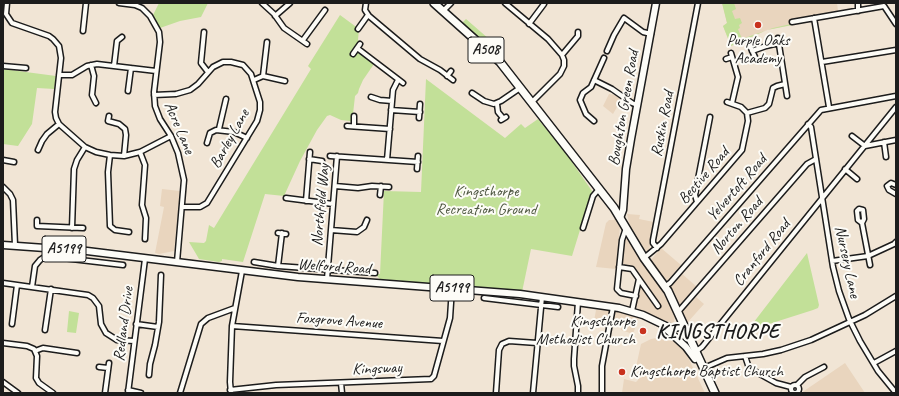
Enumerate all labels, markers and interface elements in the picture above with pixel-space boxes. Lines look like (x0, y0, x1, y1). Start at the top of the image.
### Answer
marker: Purple Oaks Academy (753, 20, 763, 30)
place label: Purple Oaks Academy (727, 31, 789, 69)
road number: A508 (468, 37, 504, 63)
street label: Boughton Green Road (604, 49, 644, 167)
street label: Ruskin Road (647, 90, 679, 158)
street label: Acre Lane (159, 99, 199, 157)
street label: Barley Lane (206, 106, 254, 172)
street label: Bective Road (674, 144, 734, 208)
street label: Yelvertoft Road (703, 151, 771, 225)
street label: Northfield Way (308, 163, 334, 247)
park label: Kingsthorpe Recreation Ground (436, 182, 536, 220)
street label: Norton Road (707, 193, 767, 259)
street label: Cranford Road (729, 216, 795, 290)
street label: Nursery Lane (830, 224, 864, 300)
road number: A5199 (42, 236, 86, 262)
street label: Welford Road (297, 255, 371, 279)
road number: A5199 (430, 275, 474, 301)
street label: Redland Drive (110, 286, 138, 362)
street label: Foxgrove Avenue (295, 308, 383, 334)
place label: Kingsthorpe Methodist Church (536, 312, 635, 350)
district label: KINGSTHORPE (656, 321, 780, 345)
marker: Kingsthorpe Methodist Church (638, 326, 648, 336)
street label: Kingsway (352, 359, 402, 379)
place label: Kingsthorpe Baptist Church (630, 362, 783, 382)
marker: Kingsthorpe Baptist Church (617, 367, 627, 377)

